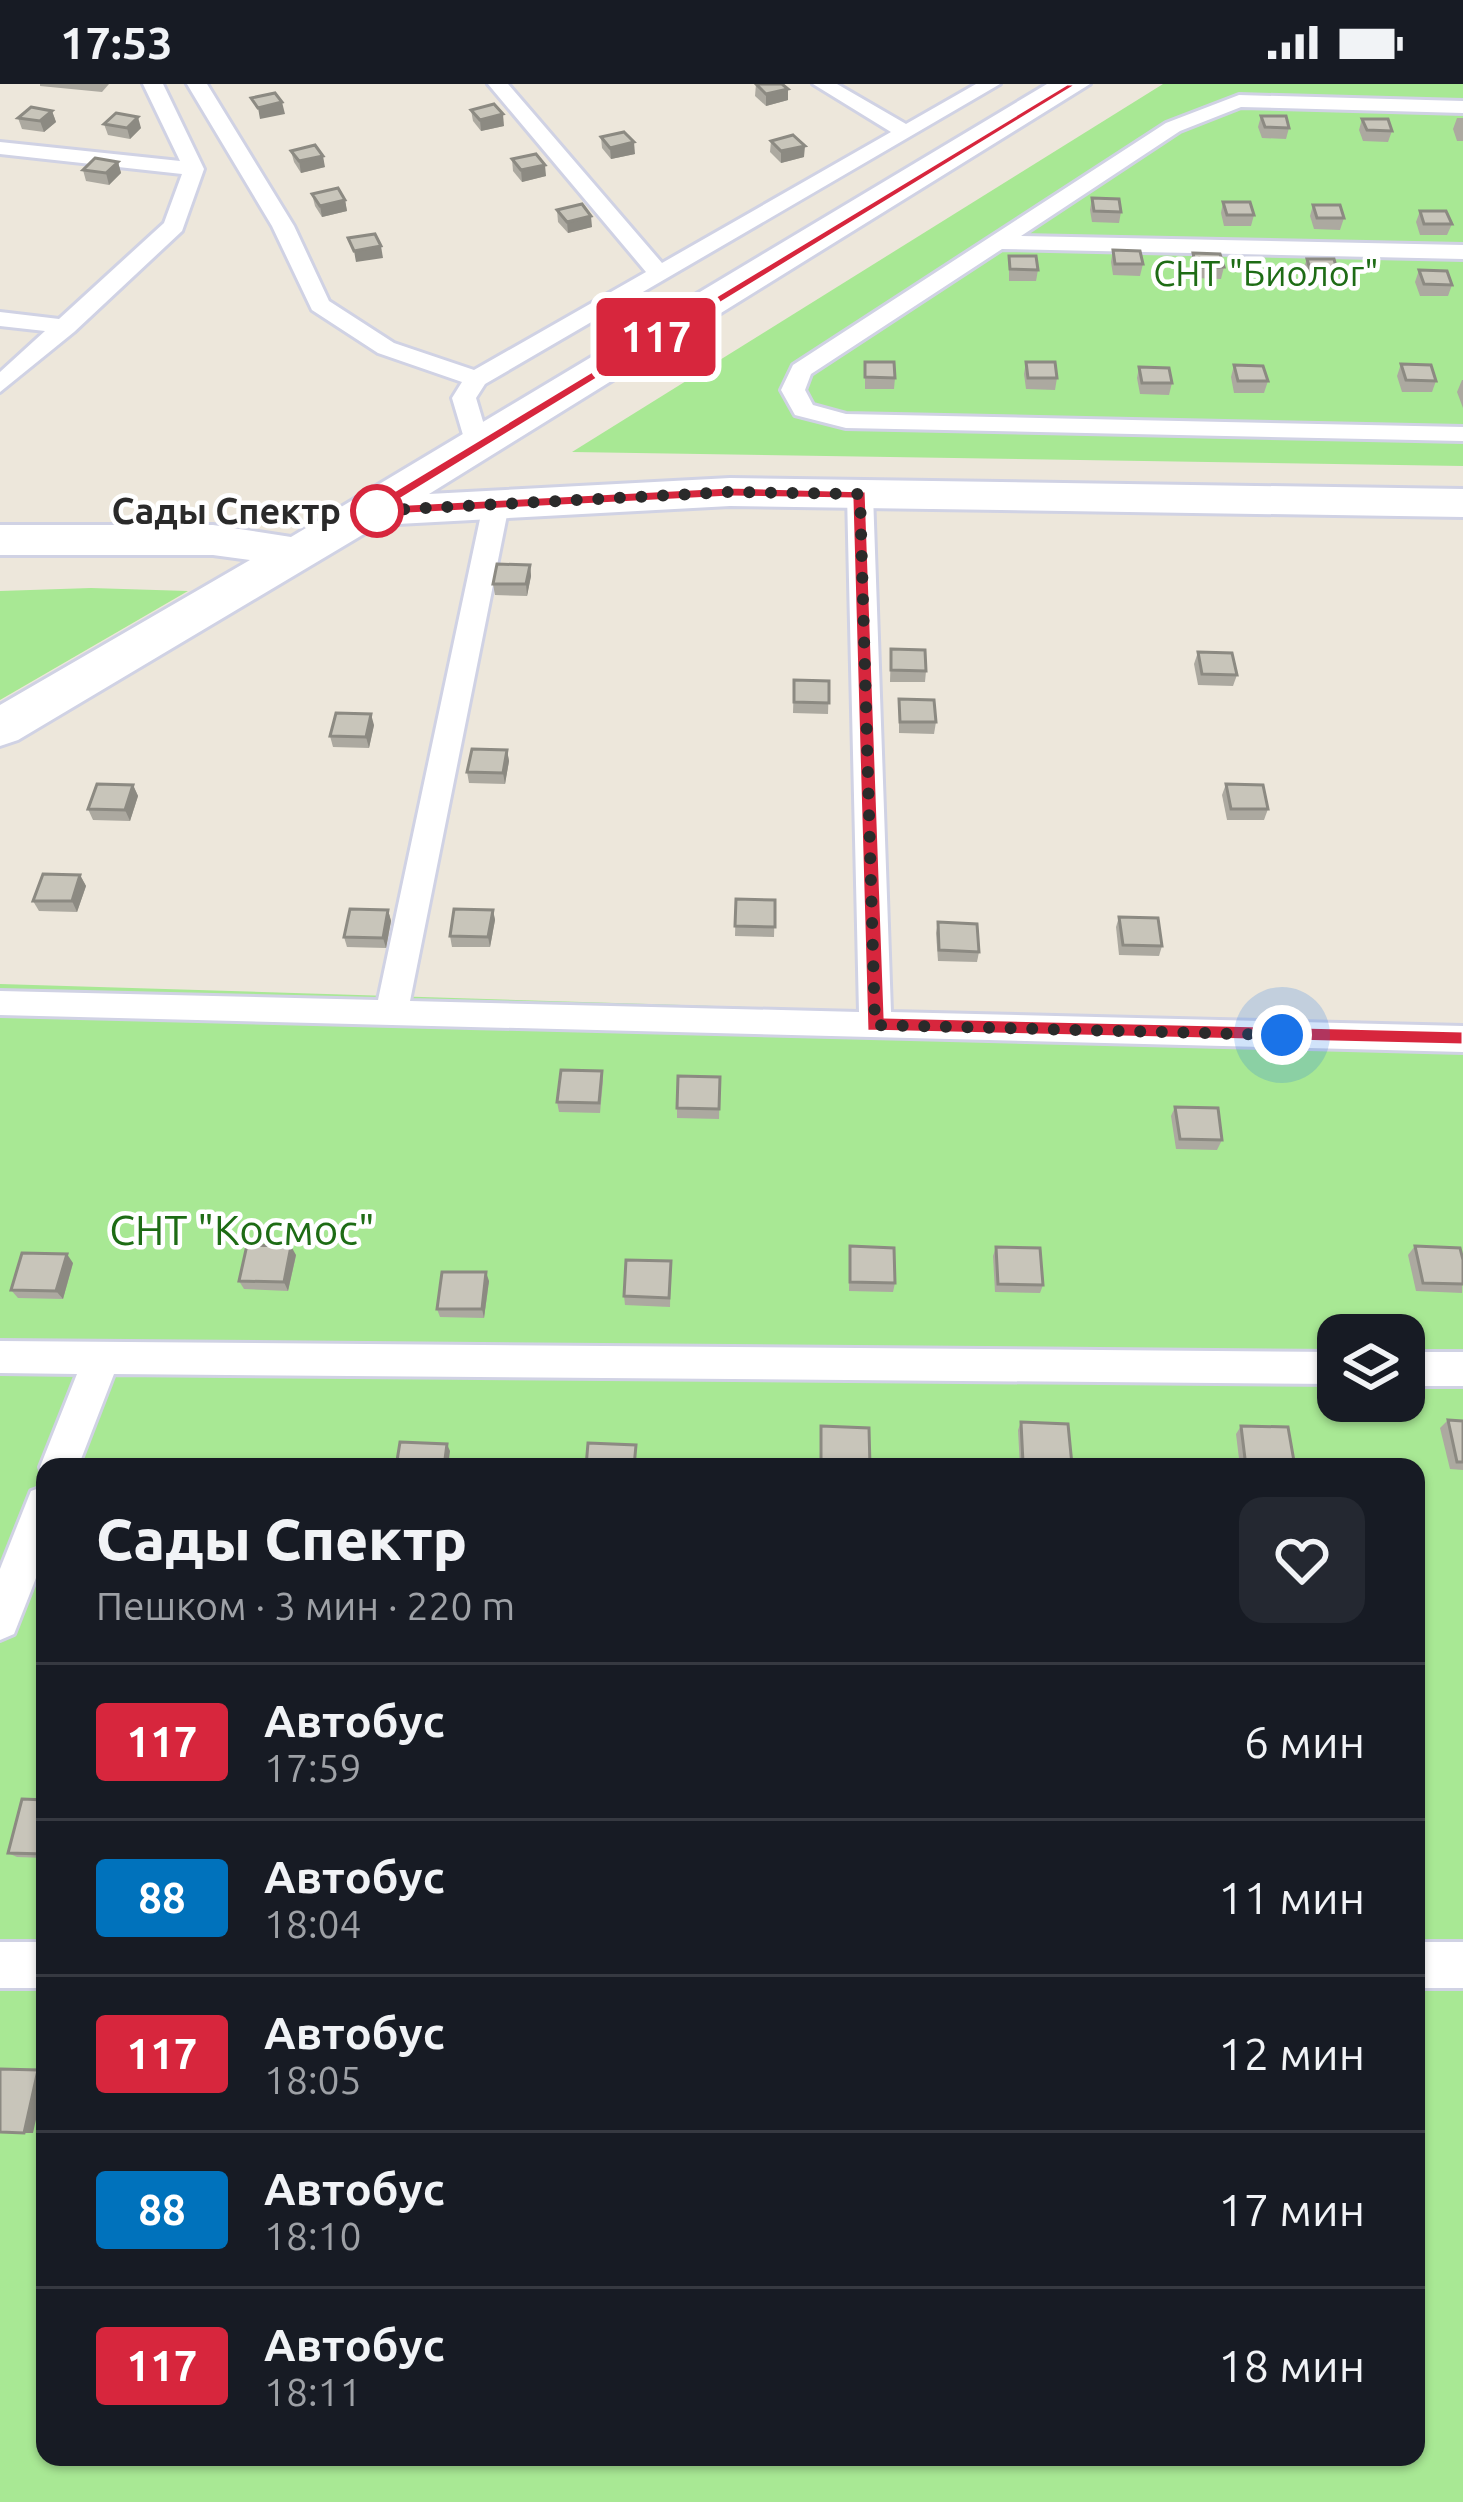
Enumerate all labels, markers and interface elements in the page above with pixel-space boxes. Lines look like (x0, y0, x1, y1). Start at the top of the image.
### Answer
text: 17:53 (60, 17, 173, 68)
park label: СНТ "Биолог" (1153, 252, 1379, 293)
line badge: 117 (587, 298, 725, 376)
text: 117 (620, 313, 692, 360)
marker: Сады Спектр (352, 486, 402, 536)
place label: Сады Спектр (111, 490, 341, 531)
your location (1252, 1005, 1312, 1065)
park label: СНТ "Космос" (109, 1206, 375, 1253)
map controls (1317, 1314, 1425, 1422)
button: layers (1317, 1314, 1425, 1422)
button: heart (1239, 1497, 1365, 1623)
text: Сады Спектр (96, 1507, 467, 1571)
text: Пешком · 3 мин · 220 m (96, 1584, 515, 1627)
text: Автобус (264, 1695, 445, 1746)
text: 6 мин (1244, 1716, 1365, 1767)
text: 117 (126, 1718, 198, 1765)
text: 17:59 (264, 1746, 362, 1789)
text: Автобус (264, 1851, 445, 1902)
text: 11 мин (1218, 1872, 1365, 1923)
text: 88 (138, 1874, 186, 1921)
text: 18:04 (264, 1902, 362, 1945)
text: Автобус (264, 2007, 445, 2058)
text: 12 мин (1218, 2028, 1365, 2079)
text: 117 (126, 2030, 198, 2077)
text: 18:05 (264, 2058, 362, 2101)
text: Автобус (264, 2163, 445, 2214)
text: 17 мин (1218, 2184, 1365, 2235)
text: 88 (138, 2186, 186, 2233)
text: 18:10 (264, 2214, 362, 2257)
text: Автобус (264, 2319, 445, 2370)
text: 18 мин (1218, 2340, 1365, 2391)
text: 117 (126, 2342, 198, 2389)
text: 18:11 (264, 2370, 362, 2413)

